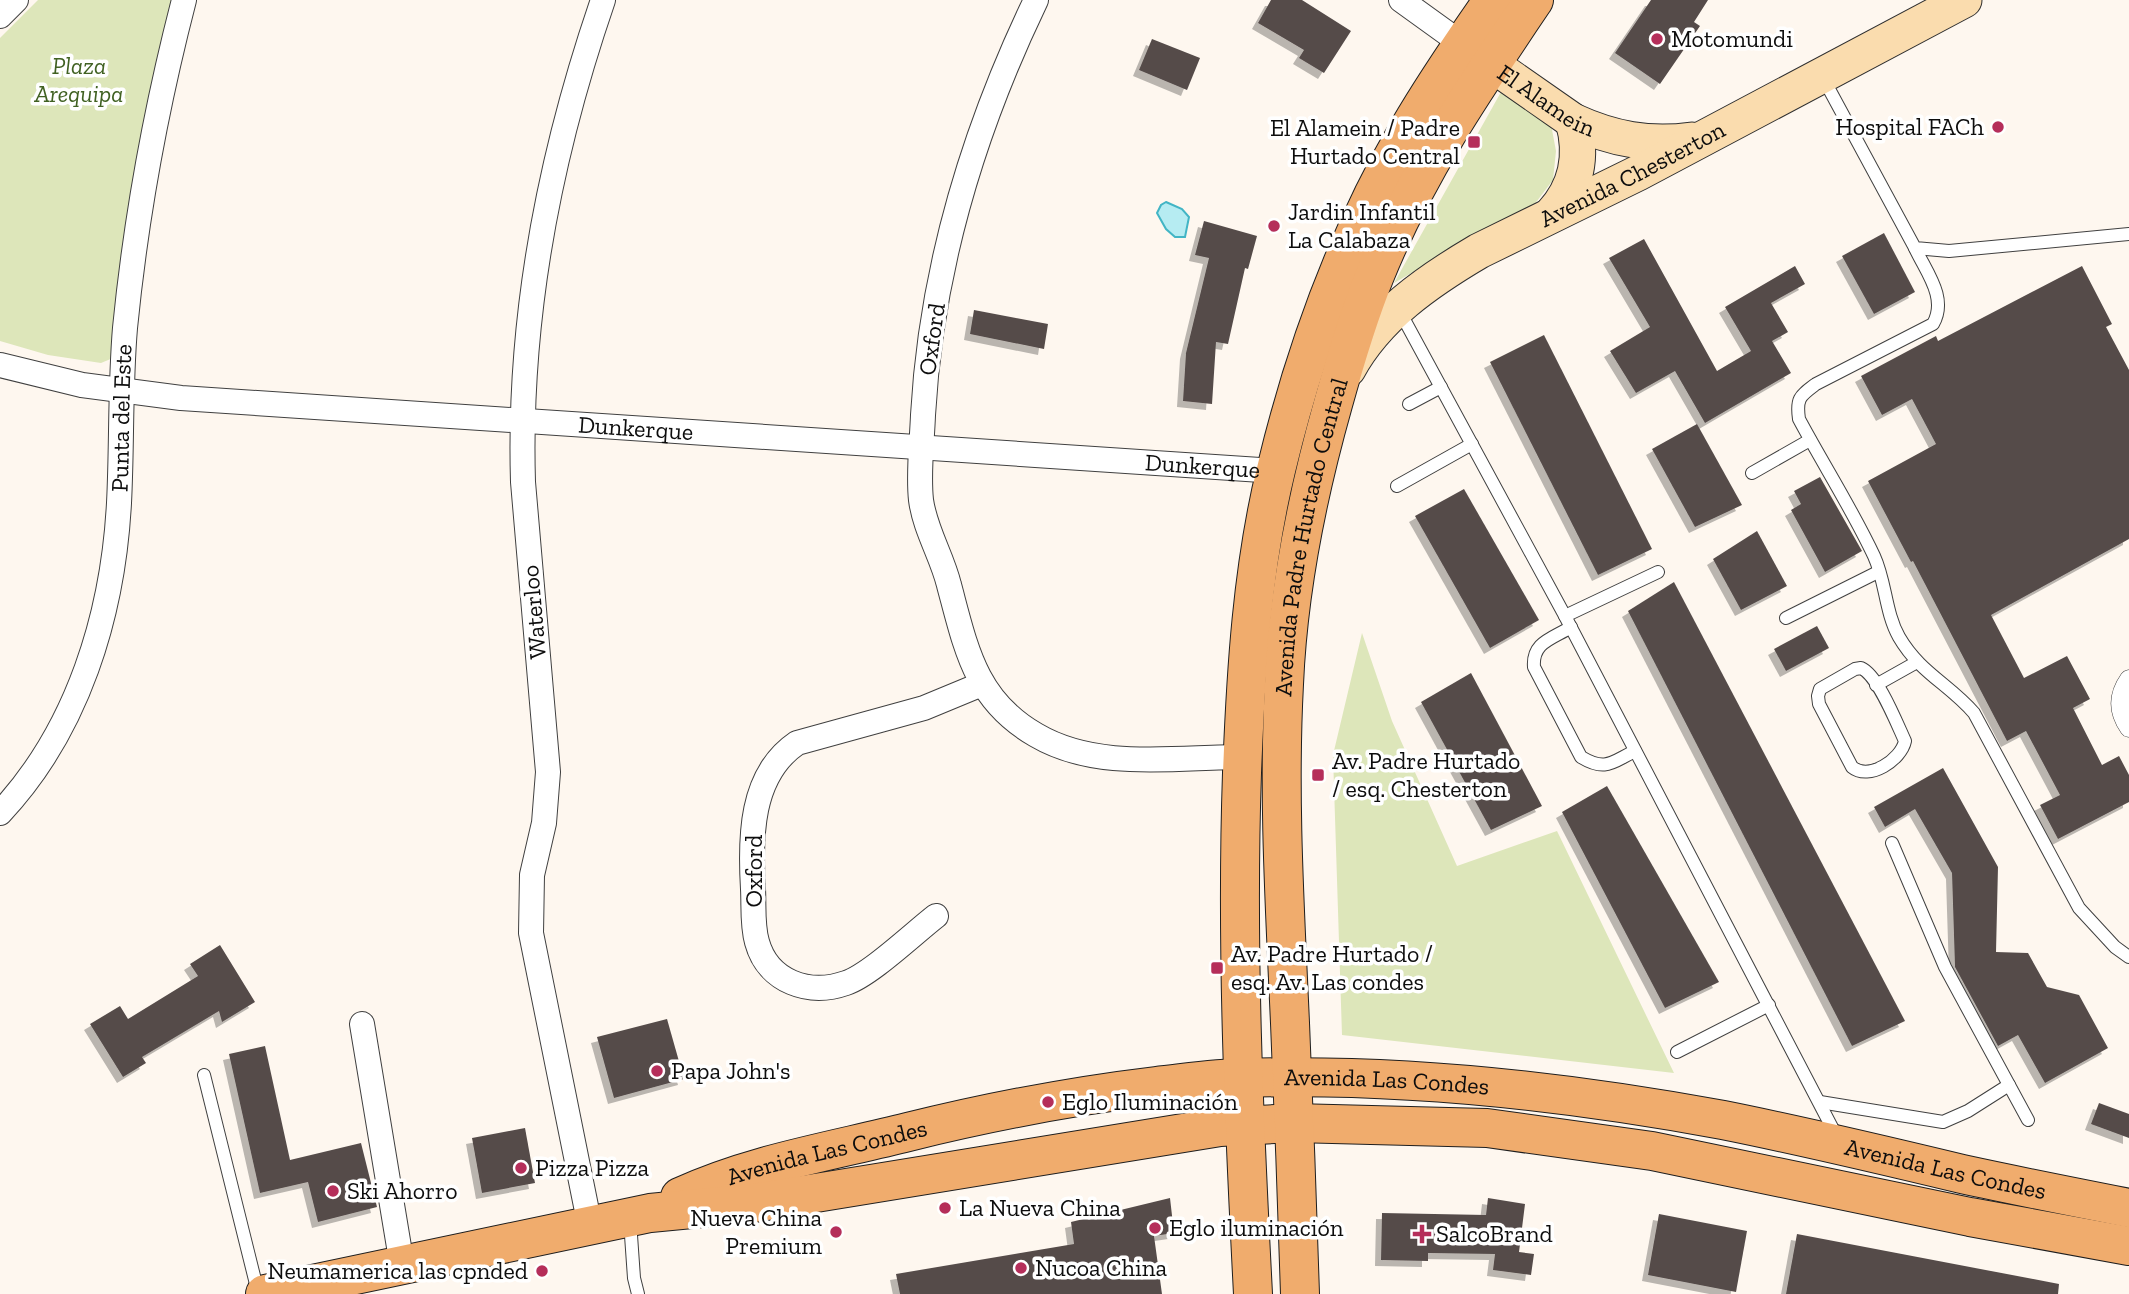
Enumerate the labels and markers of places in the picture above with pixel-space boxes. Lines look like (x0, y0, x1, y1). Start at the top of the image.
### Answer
place label: Motomundi (1671, 24, 1793, 53)
marker: Motomundi (1649, 31, 1665, 47)
place label: Hospital FACh (1835, 112, 1985, 141)
place label: El Alamein / Padre Hurtado Central (1270, 113, 1460, 170)
marker: Hospital FACh (1990, 119, 2006, 135)
marker: El Alamein / Padre Hurtado Central (1466, 134, 1482, 150)
place label: Jardin Infantil La Calabaza (1288, 197, 1436, 254)
marker: Jardin Infantil La Calabaza (1266, 218, 1282, 234)
place label: Av. Padre Hurtado / esq. Chesterton (1332, 746, 1520, 803)
marker: Av. Padre Hurtado / esq. Chesterton (1310, 767, 1326, 783)
place label: Av. Padre Hurtado / esq. Av. Las condes (1231, 939, 1433, 996)
marker: Av. Padre Hurtado / esq. Av. Las condes (1209, 960, 1225, 976)
place label: Papa John's (671, 1056, 791, 1085)
marker: Papa John's (649, 1063, 665, 1079)
place label: Eglo Iluminación (1062, 1087, 1238, 1116)
marker: Eglo Iluminación (1040, 1094, 1056, 1110)
place label: Pizza Pizza (535, 1153, 650, 1182)
marker: Pizza Pizza (513, 1160, 529, 1176)
place label: Ski Ahorro (347, 1176, 458, 1205)
marker: Ski Ahorro (325, 1183, 341, 1199)
place label: La Nueva China (959, 1193, 1121, 1222)
marker: La Nueva China (937, 1200, 953, 1216)
place label: Nueva China Premium (690, 1203, 822, 1260)
place label: Eglo iluminación (1169, 1213, 1344, 1242)
place label: SalcoBrand (1436, 1219, 1553, 1248)
marker: Eglo iluminación (1147, 1220, 1163, 1236)
marker: Nueva China Premium (828, 1224, 844, 1240)
marker: SalcoBrand (1414, 1226, 1430, 1242)
place label: Nucoa China (1035, 1253, 1168, 1282)
place label: Neumamerica las cpnded (267, 1256, 528, 1285)
marker: Nucoa China (1013, 1260, 1029, 1276)
marker: Neumamerica las cpnded (534, 1263, 550, 1279)

